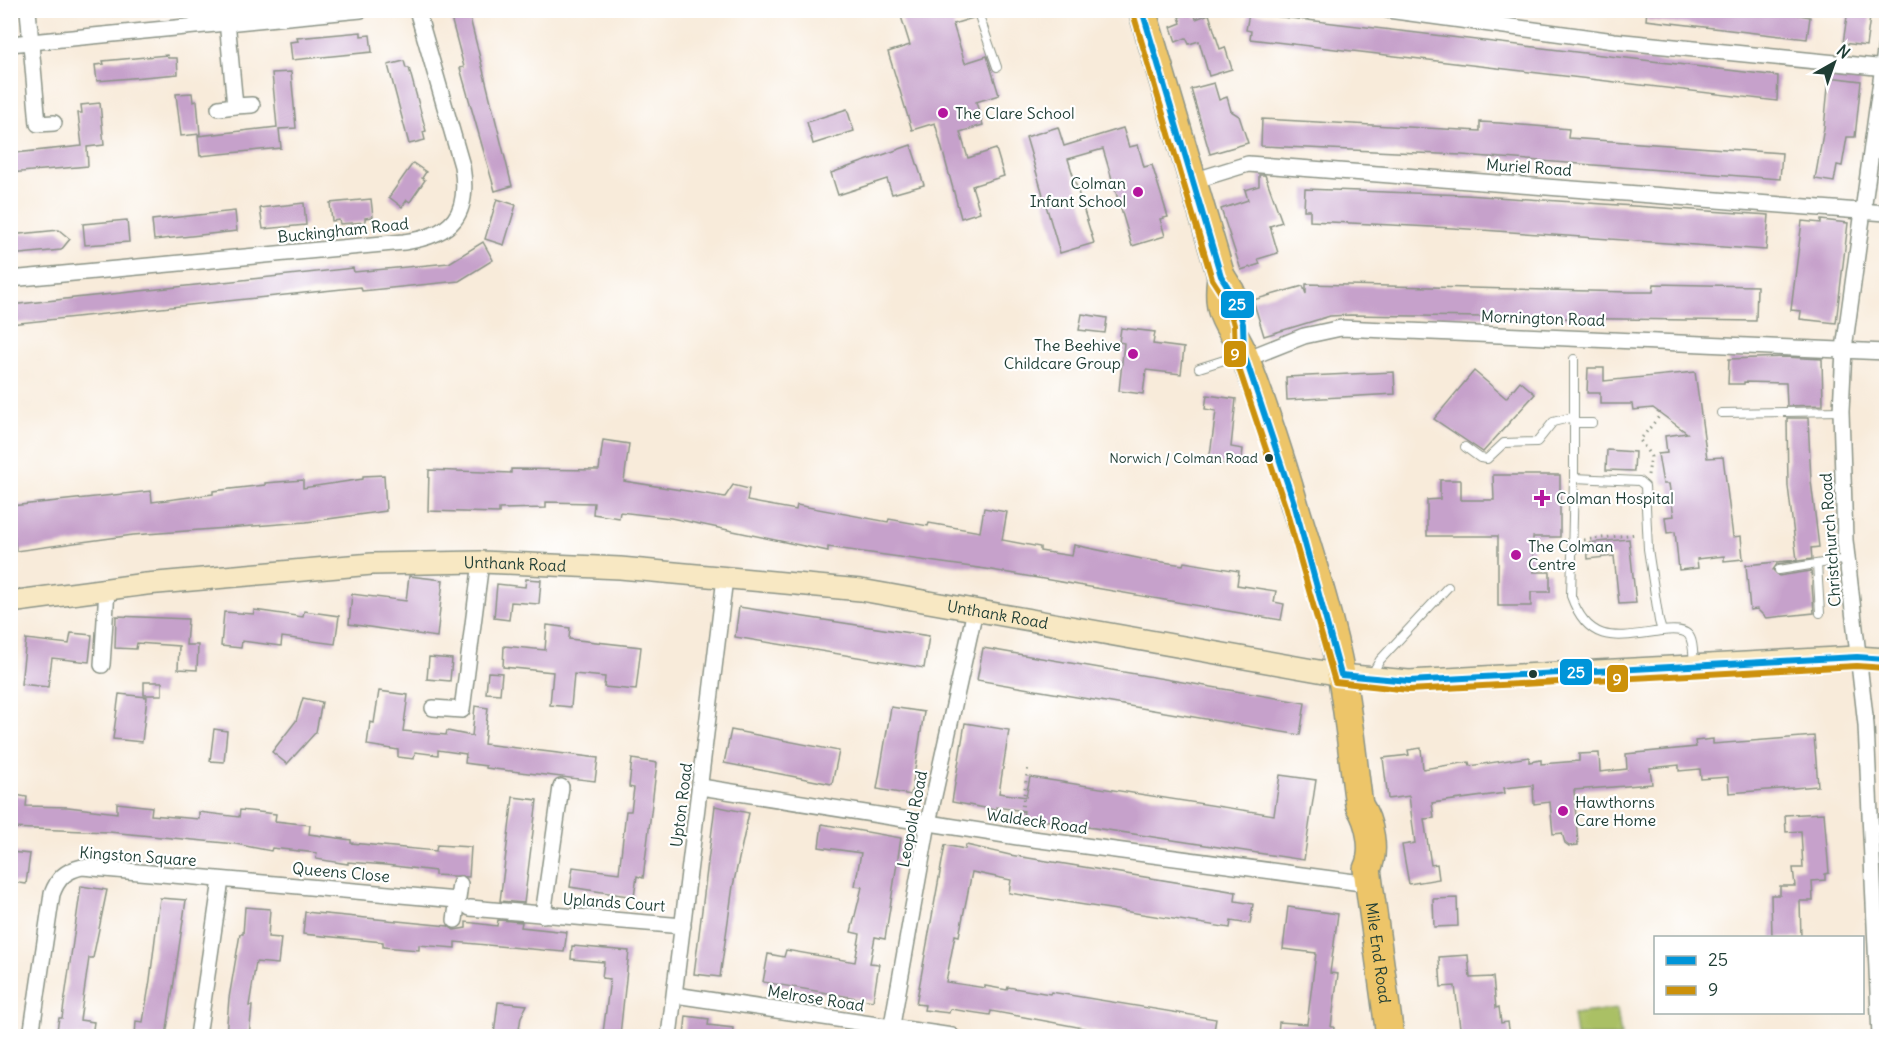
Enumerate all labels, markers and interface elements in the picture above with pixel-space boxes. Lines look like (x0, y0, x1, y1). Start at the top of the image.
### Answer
north arrow (1804, 33, 1864, 93)
text: N (1833, 40, 1854, 63)
place label: The Clare School (955, 103, 1075, 123)
marker: The Clare School (936, 106, 950, 120)
street label: Muriel Road (1485, 154, 1573, 180)
place label: Colman Infant School (1030, 173, 1126, 211)
marker: Colman Infant School (1131, 185, 1145, 199)
street label: Buckingham Road (277, 213, 409, 247)
line badge: 25 (1220, 290, 1255, 319)
text: 25 (1228, 294, 1246, 314)
street label: Mornington Road (1480, 306, 1606, 330)
place label: The Beehive Childcare Group (1004, 335, 1121, 373)
line badge: 9 (1223, 340, 1247, 368)
text: 9 (1230, 344, 1240, 364)
marker: The Beehive Childcare Group (1126, 347, 1140, 361)
place label: Norwich / Colman Road (1109, 449, 1258, 467)
marker: Norwich / Colman Road (1263, 452, 1275, 464)
street label: Christchurch Road (1815, 472, 1845, 608)
place label: Colman Hospital (1556, 488, 1674, 508)
marker: Colman Hospital (1533, 489, 1551, 507)
place label: The Colman Centre (1528, 536, 1613, 574)
marker: The Colman Centre (1509, 548, 1523, 562)
street label: Unthank Road (463, 552, 567, 576)
street label: Unthank Road (945, 595, 1050, 633)
line badge: 25 (1559, 658, 1593, 686)
text: 25 (1567, 662, 1585, 682)
line badge: 9 (1606, 664, 1629, 693)
unlabelled marker (1527, 668, 1539, 680)
text: 9 (1612, 669, 1622, 689)
street label: Upton Road (666, 762, 696, 848)
street label: Leopold Road (893, 769, 931, 869)
place label: Hawthorns Care Home (1575, 792, 1656, 830)
street label: Waldeck Road (985, 804, 1089, 838)
marker: Hawthorns Care Home (1556, 804, 1570, 818)
street label: Kingston Square (79, 842, 197, 870)
street label: Queens Close (291, 858, 391, 886)
street label: Uplands Court (562, 888, 667, 916)
street label: Mile End Road (1362, 901, 1395, 1005)
legend (1654, 936, 1864, 1014)
text: 25 (1708, 948, 1728, 971)
text: 9 (1708, 978, 1718, 1001)
street label: Melrose Road (766, 980, 866, 1016)

